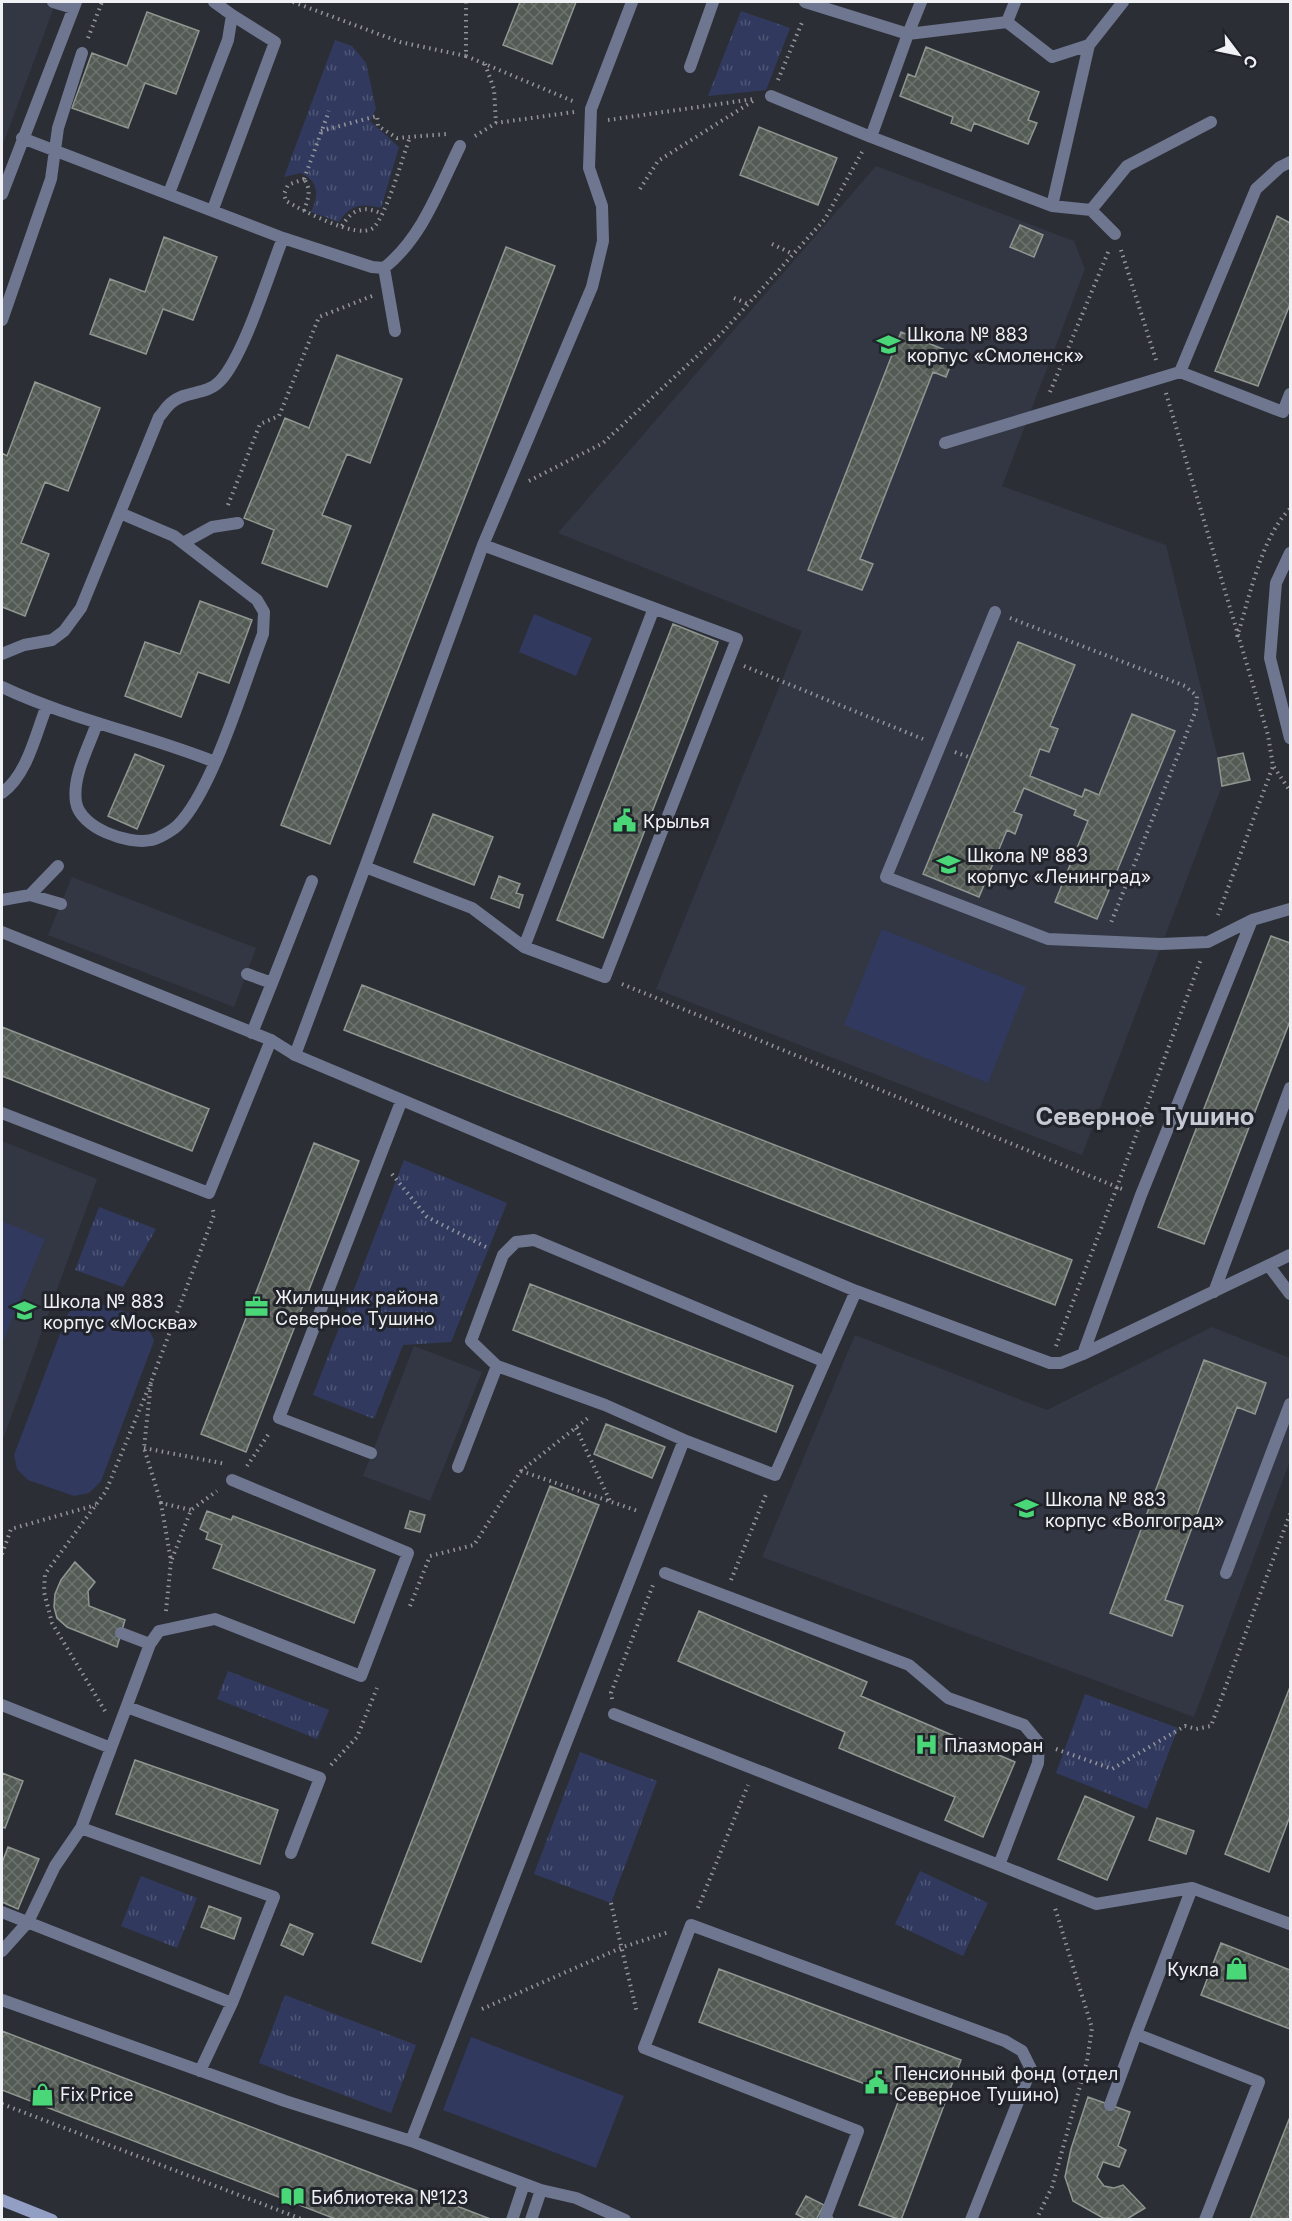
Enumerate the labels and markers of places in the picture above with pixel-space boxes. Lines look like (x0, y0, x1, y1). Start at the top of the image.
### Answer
place label: Школа № 883 корпус «Смоленск» (907, 324, 1084, 366)
school or university icon: Школа № 883 корпус «Смоленск» (876, 331, 902, 357)
public building icon: Крылья (612, 808, 638, 834)
place label: Крылья (643, 811, 710, 832)
place label: Школа № 883 корпус «Ленинград» (967, 845, 1151, 887)
school or university icon: Школа № 883 корпус «Ленинград» (936, 852, 962, 878)
place label: Жилищник района Северное Тушино (275, 1287, 439, 1329)
place label: Школа № 883 корпус «Москва» (43, 1291, 198, 1333)
office icon: Жилищник района Северное Тушино (244, 1294, 270, 1320)
school or university icon: Школа № 883 корпус «Москва» (12, 1298, 38, 1324)
place label: Школа № 883 корпус «Волгоград» (1045, 1489, 1225, 1531)
school or university icon: Школа № 883 корпус «Волгоград» (1014, 1496, 1040, 1522)
hospital icon: Плазморан (913, 1732, 939, 1758)
place label: Плазморан (944, 1735, 1043, 1756)
shop icon: Кукла (1224, 1956, 1250, 1982)
place label: Кукла (1167, 1959, 1219, 1980)
place label: Пенсионный фонд (отдел Северное Тушино) (894, 2063, 1118, 2105)
public building icon: Пенсионный фонд (отдел Северное Тушино) (863, 2070, 889, 2096)
shop icon: Fix Price (29, 2081, 55, 2107)
place label: Fix Price (60, 2084, 134, 2105)
library icon: Библиотека №123 (280, 2184, 306, 2210)
place label: Библиотека №123 (311, 2187, 468, 2208)

